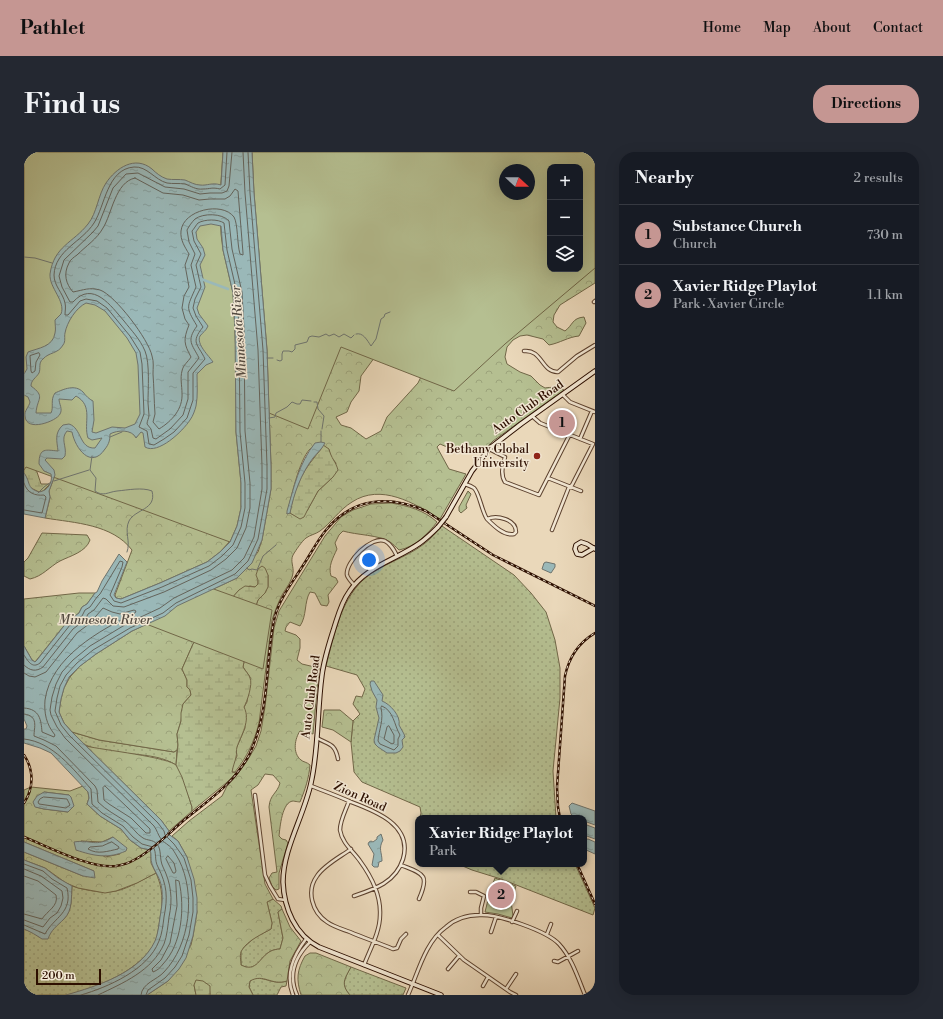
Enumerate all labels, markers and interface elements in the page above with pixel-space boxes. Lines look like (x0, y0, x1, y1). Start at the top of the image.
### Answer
text: Pathlet (20, 16, 85, 40)
text: Home (703, 19, 741, 37)
text: Map (763, 19, 791, 37)
text: About (813, 19, 851, 37)
text: Contact (873, 19, 923, 37)
button: Directions (813, 85, 919, 123)
text: Find us (24, 87, 120, 122)
north arrow (499, 164, 535, 200)
map controls (547, 164, 583, 272)
button: + (547, 164, 583, 200)
text: Nearby (635, 167, 694, 189)
text: 2 results (854, 170, 903, 186)
button: − (547, 200, 583, 236)
text: Substance Church (673, 217, 802, 236)
text: 1 (645, 227, 651, 243)
text: 730 m (867, 227, 903, 243)
button: layers (547, 236, 583, 272)
text: Church (673, 236, 717, 252)
text: Xavier Ridge Playlot (673, 277, 817, 296)
water label: Minnesota River (228, 285, 250, 379)
text: 2 (644, 287, 652, 303)
text: 1.1 km (868, 287, 903, 303)
text: Park · Xavier Circle (673, 296, 784, 312)
street label: Auto Club Road (488, 377, 567, 438)
pin: 1 (549, 408, 575, 438)
place label: Bethany Global University (445, 442, 529, 471)
marker: Bethany Global University (532, 451, 542, 461)
your location (359, 550, 379, 570)
water label: Minnesota River (58, 612, 152, 628)
street label: Auto Club Road (298, 654, 324, 741)
street label: Zion Road (331, 779, 389, 815)
popup (415, 815, 587, 867)
text: Xavier Ridge Playlot (429, 824, 573, 843)
text: Park (429, 843, 456, 859)
pin: 2 (488, 880, 514, 910)
scale bar (36, 967, 101, 986)
text: 200 m (42, 969, 75, 983)

